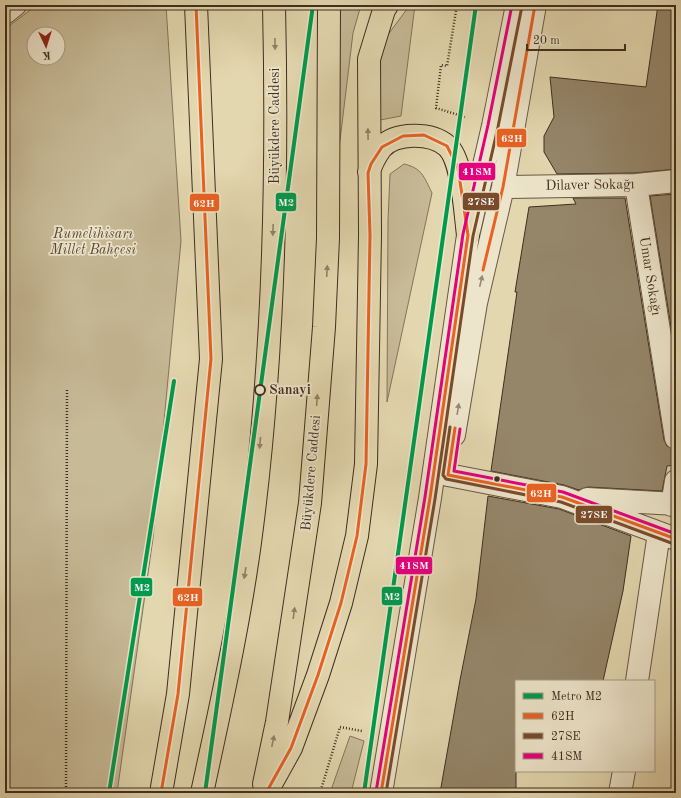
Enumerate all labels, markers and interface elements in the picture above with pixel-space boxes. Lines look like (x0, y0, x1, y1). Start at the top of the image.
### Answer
north arrow (26, 26, 66, 66)
scale bar (527, 26, 625, 52)
text: 20 m (533, 35, 560, 47)
one-way arrow (272, 38, 278, 51)
text: K (41, 49, 51, 60)
street label: Büyükdere Caddesi (268, 68, 282, 184)
one-way arrow (365, 127, 371, 140)
line badge: 62H (496, 128, 527, 148)
text: 62H (501, 134, 523, 145)
line badge: 41SM (458, 162, 496, 181)
text: 41SM (462, 167, 492, 178)
street label: Dilaver Sokağı (545, 177, 635, 193)
line badge: M2 (275, 192, 297, 212)
line badge: 27SE (462, 192, 500, 211)
line badge: 62H (189, 193, 220, 212)
text: 27SE (467, 197, 495, 208)
text: M2 (278, 198, 294, 209)
text: 62H (193, 199, 215, 210)
one-way arrow (270, 224, 276, 237)
park label: Rumelihisarı Millet Bahçesi (49, 227, 136, 257)
street label: Umar Sokağı (637, 236, 663, 317)
one-way arrow (323, 265, 330, 277)
one-way arrow (478, 275, 484, 287)
place label: Sanayi (269, 383, 311, 397)
marker: Sanayi (254, 384, 266, 396)
one-way arrow (314, 394, 321, 406)
one-way arrow (455, 403, 461, 415)
street label: Büyükdere Caddesi (299, 414, 323, 532)
one-way arrow (257, 437, 263, 450)
unlabelled marker (492, 474, 502, 484)
line badge: 62H (526, 483, 557, 503)
text: 62H (530, 489, 552, 500)
line badge: 27SE (575, 505, 613, 524)
text: 27SE (580, 510, 608, 521)
line badge: 41SM (395, 556, 433, 575)
text: 41SM (399, 561, 429, 572)
one-way arrow (242, 566, 248, 579)
line badge: M2 (130, 577, 153, 597)
text: M2 (134, 583, 150, 594)
line badge: M2 (381, 586, 403, 606)
line badge: 62H (172, 587, 203, 607)
text: M2 (384, 592, 400, 603)
text: 62H (177, 593, 199, 604)
one-way arrow (291, 607, 297, 619)
legend (515, 680, 655, 772)
text: Metro M2 (551, 691, 602, 703)
text: 62H (551, 711, 574, 723)
text: 27SE (551, 731, 581, 743)
one-way arrow (270, 735, 276, 747)
text: 41SM (551, 751, 582, 763)

